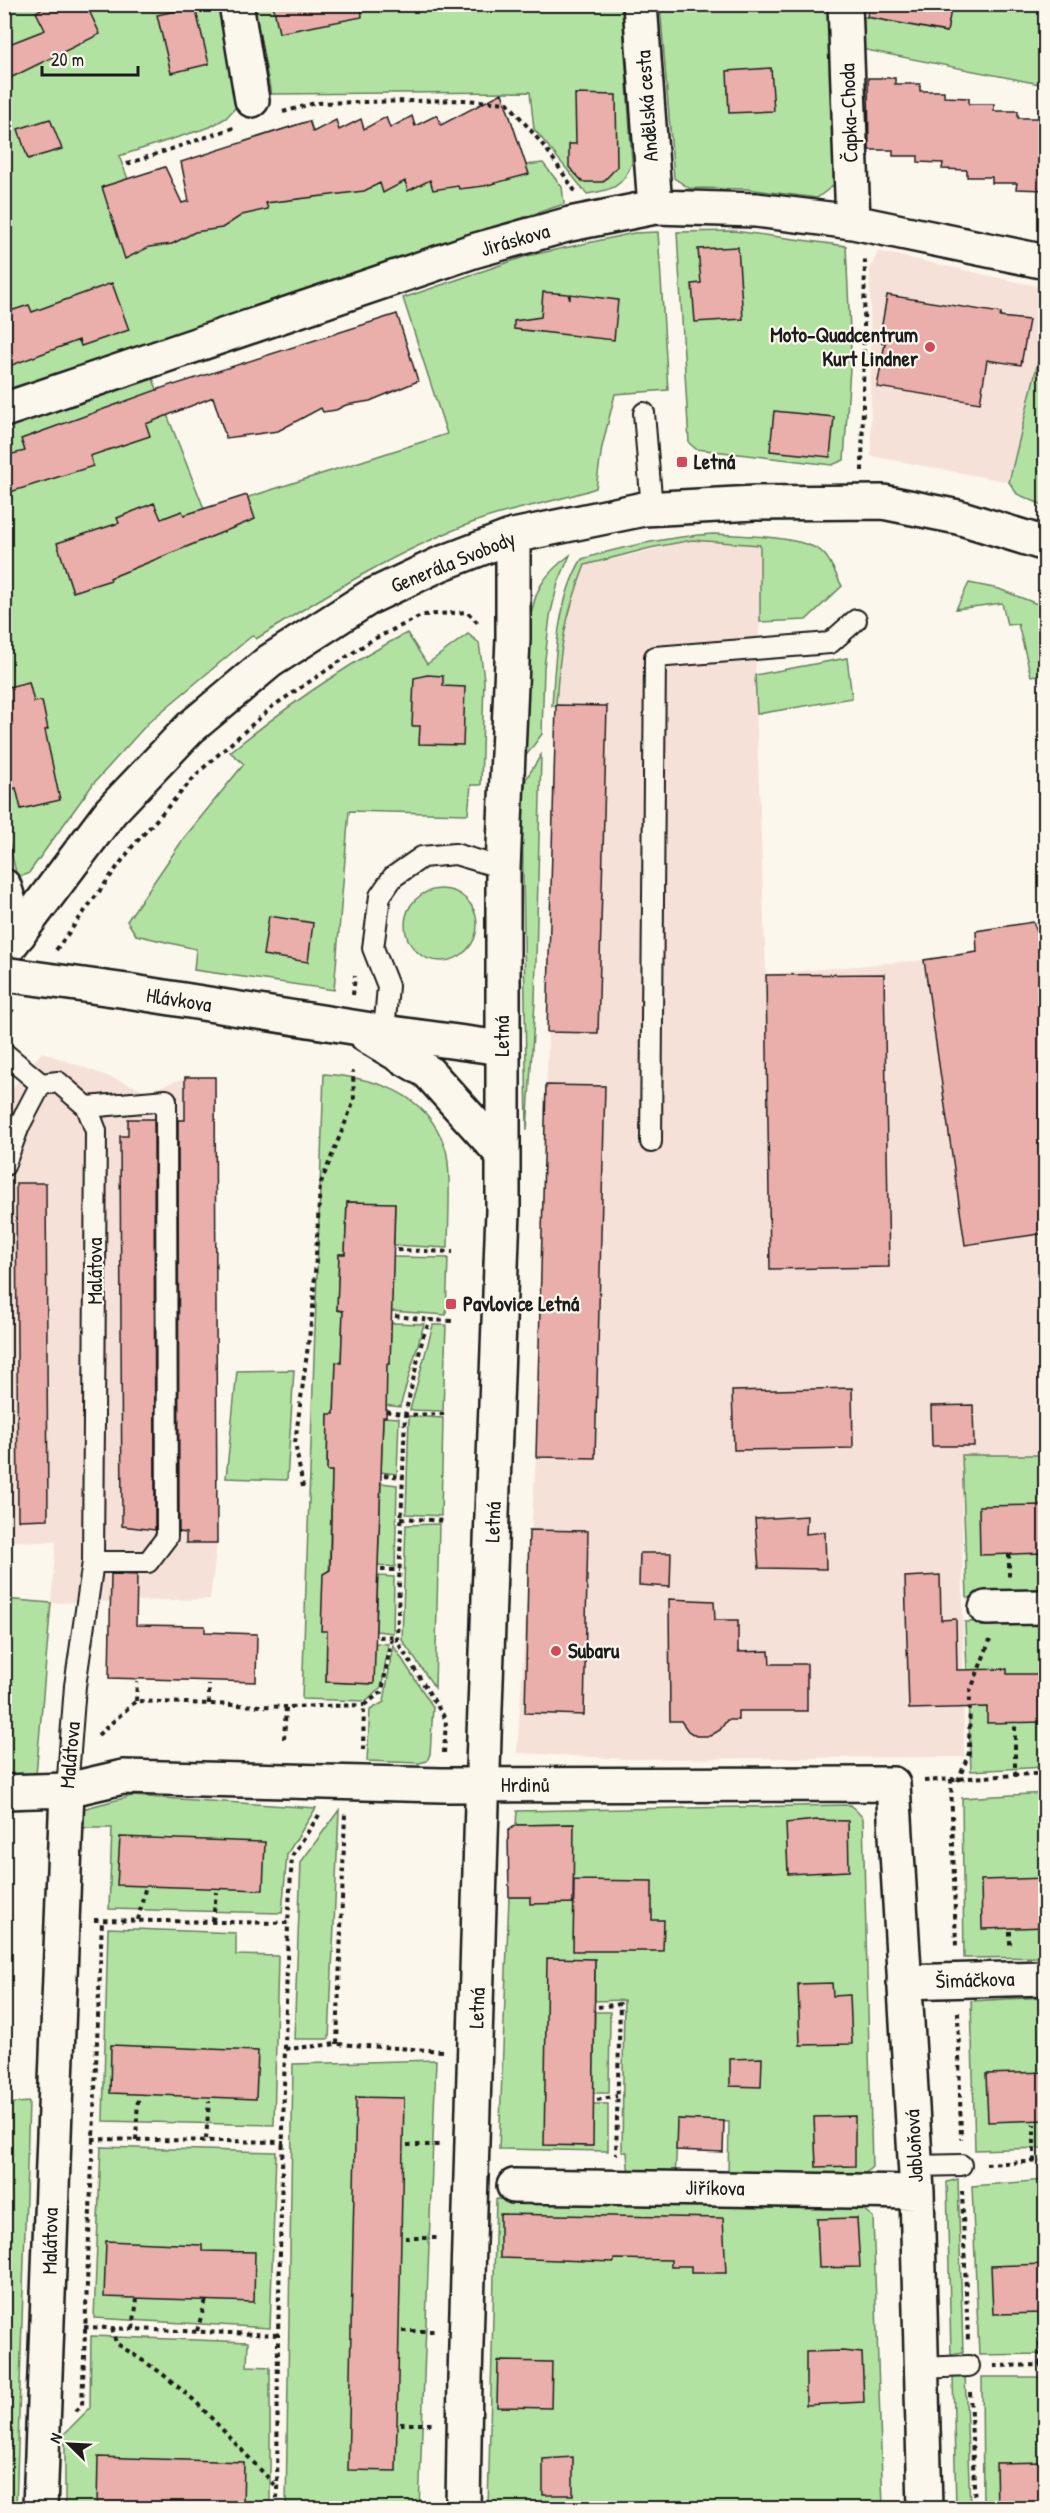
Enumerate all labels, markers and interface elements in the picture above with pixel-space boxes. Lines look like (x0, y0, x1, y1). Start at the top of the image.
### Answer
scale bar (42, 39, 138, 77)
text: 20 m (51, 47, 84, 72)
street label: Andělská cesta (628, 49, 665, 163)
street label: Čapka-Choda (832, 63, 865, 163)
street label: Jiráskova (477, 216, 553, 263)
place label: Moto-Quadcentrum Kurt Lindner (770, 320, 919, 373)
marker: Moto-Quadcentrum Kurt Lindner (923, 340, 937, 354)
place label: Letná (694, 447, 736, 476)
marker: Letná (675, 455, 689, 469)
street label: Generála Svobody (386, 523, 520, 600)
street label: Hlávkova (144, 980, 214, 1019)
street label: Letná (487, 1015, 516, 1057)
street label: Malátova (80, 1238, 109, 1304)
place label: Pavlovice Letná (463, 1289, 580, 1318)
marker: Pavlovice Letná (444, 1297, 458, 1311)
street label: Letná (477, 1501, 508, 1543)
place label: Subaru (568, 1636, 620, 1665)
marker: Subaru (549, 1644, 563, 1658)
street label: Malátova (52, 1720, 87, 1790)
street label: Hrdinů (501, 1770, 550, 1799)
street label: Šimáčkova (935, 1964, 1015, 1995)
street label: Letná (461, 1987, 492, 2029)
street label: Jabloňová (897, 2109, 930, 2183)
street label: Jiříkova (685, 2172, 745, 2203)
street label: Malátova (34, 2207, 65, 2275)
north arrow (39, 2414, 99, 2474)
text: N (44, 2429, 67, 2446)

